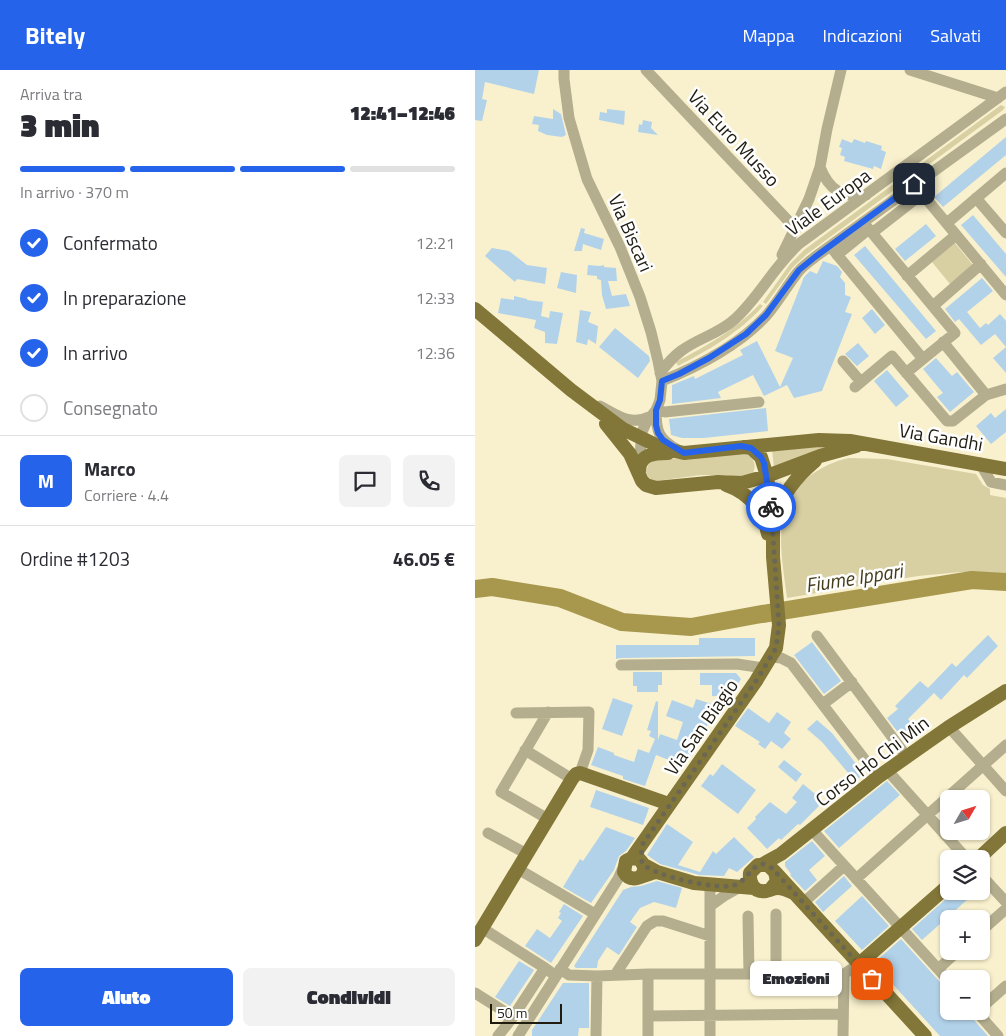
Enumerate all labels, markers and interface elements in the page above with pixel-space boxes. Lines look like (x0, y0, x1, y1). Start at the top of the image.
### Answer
text: Bitely (25, 17, 85, 53)
text: Mappa (742, 22, 795, 49)
text: Indicazioni (823, 22, 902, 49)
text: Salvati (930, 22, 981, 49)
text: Arriva tra (20, 82, 82, 106)
street label: Via Euro Musso (682, 83, 787, 193)
text: 12:41–12:46 (350, 98, 455, 127)
text: 3 min (20, 101, 100, 149)
street label: Viale Europa (779, 160, 877, 243)
pin (893, 163, 935, 205)
icon: home (900, 170, 928, 198)
text: In arrivo · 370 m (20, 180, 129, 204)
street label: Via Biscari (602, 189, 661, 276)
text: Confermato (63, 228, 158, 257)
icon: check (20, 229, 48, 257)
text: 12:21 (416, 231, 455, 255)
text: In preparazione (63, 283, 186, 312)
icon: check (20, 284, 48, 312)
text: 12:33 (416, 286, 455, 310)
text: In arrivo (63, 338, 128, 367)
icon: check (20, 339, 48, 367)
text: 12:36 (416, 341, 455, 365)
text: Consegnato (63, 393, 158, 422)
street label: Via Gandhi (897, 415, 985, 458)
text: Marco (84, 454, 136, 483)
button: chat (339, 455, 391, 507)
button: phone (403, 455, 455, 507)
text: M (38, 466, 54, 495)
courier (746, 482, 796, 532)
text: Corriere · 4.4 (84, 483, 169, 507)
icon: bike (757, 493, 785, 521)
text: Ordine #1203 (20, 544, 130, 573)
text: 46.05 € (393, 544, 455, 573)
water label: Fiume Ippari (803, 554, 908, 600)
street label: Via San Biagio (656, 672, 745, 781)
street label: Corso Ho Chi Min (809, 708, 935, 813)
north arrow (940, 790, 990, 840)
map controls (940, 790, 990, 1020)
button: layers (940, 850, 990, 900)
button: + (940, 910, 990, 960)
pin (851, 958, 893, 1000)
callout: Emozioni (749, 962, 842, 996)
icon: bag (858, 965, 886, 993)
text: Emozioni (763, 966, 829, 990)
button: Aiuto (20, 968, 233, 1026)
button: Condividi (243, 968, 455, 1026)
button: − (940, 970, 990, 1020)
scale bar (490, 1001, 563, 1024)
text: 50 m (497, 1002, 527, 1023)

